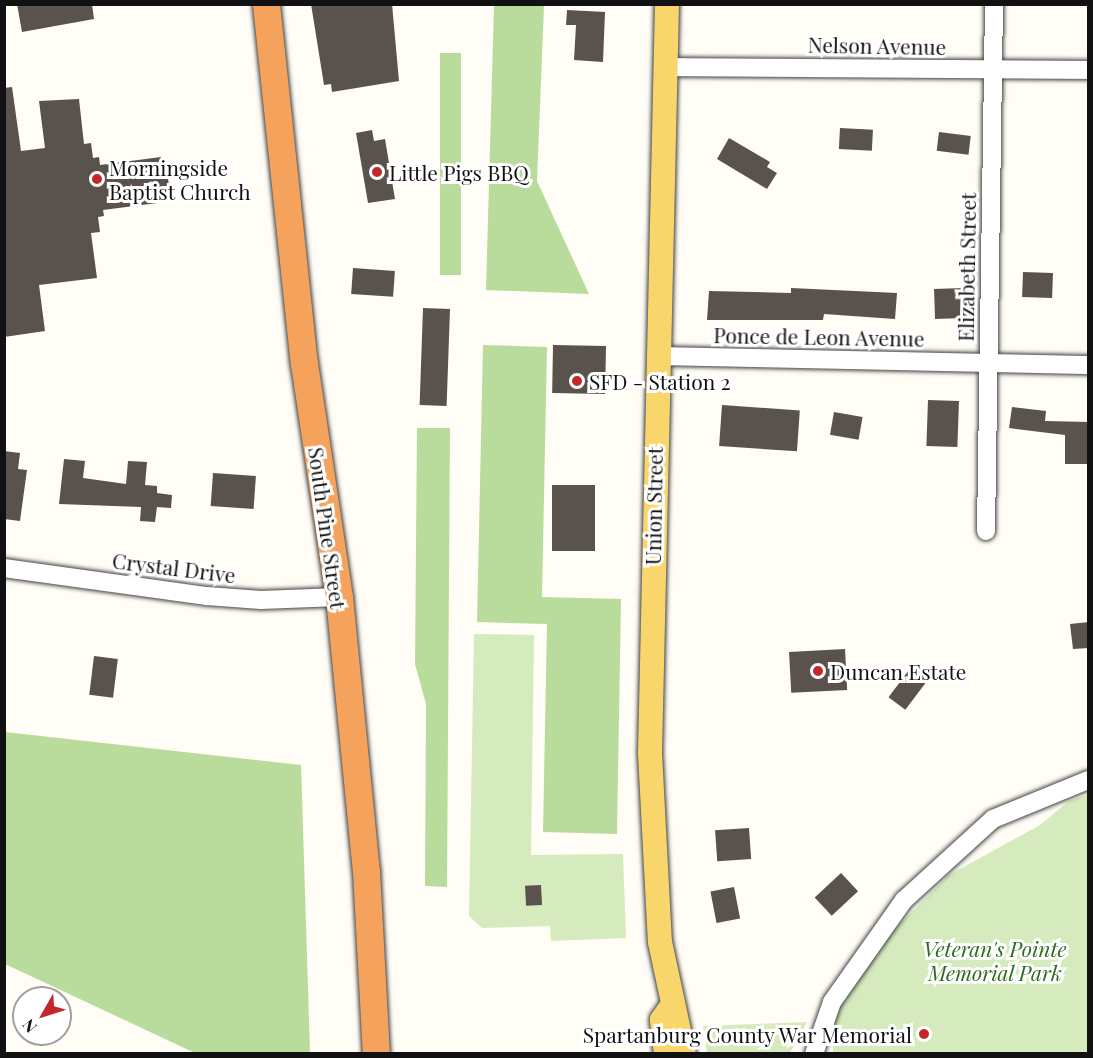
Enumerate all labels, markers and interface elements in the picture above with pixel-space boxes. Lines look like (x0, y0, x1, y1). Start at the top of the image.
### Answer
street label: Nelson Avenue (807, 31, 947, 59)
place label: Morningside Baptist Church (109, 154, 251, 204)
place label: Little Pigs BBQ (389, 159, 529, 185)
marker: Little Pigs BBQ (370, 165, 384, 179)
marker: Morningside Baptist Church (90, 172, 104, 186)
street label: Elizabeth Street (952, 192, 980, 342)
street label: Ponce de Leon Avenue (713, 322, 925, 350)
place label: SFD - Station 2 (589, 368, 731, 394)
marker: SFD - Station 2 (570, 374, 584, 388)
street label: South Pine Street (304, 445, 352, 611)
street label: Union Street (639, 447, 667, 565)
street label: Crystal Drive (111, 547, 237, 587)
place label: Duncan Estate (830, 658, 966, 684)
marker: Duncan Estate (811, 664, 825, 678)
park label: Veteran's Pointe Memorial Park (923, 935, 1067, 985)
north arrow (12, 986, 72, 1046)
text: N (17, 1015, 41, 1037)
place label: Spartanburg County War Memorial (581, 1021, 912, 1047)
marker: Spartanburg County War Memorial (917, 1027, 931, 1041)

